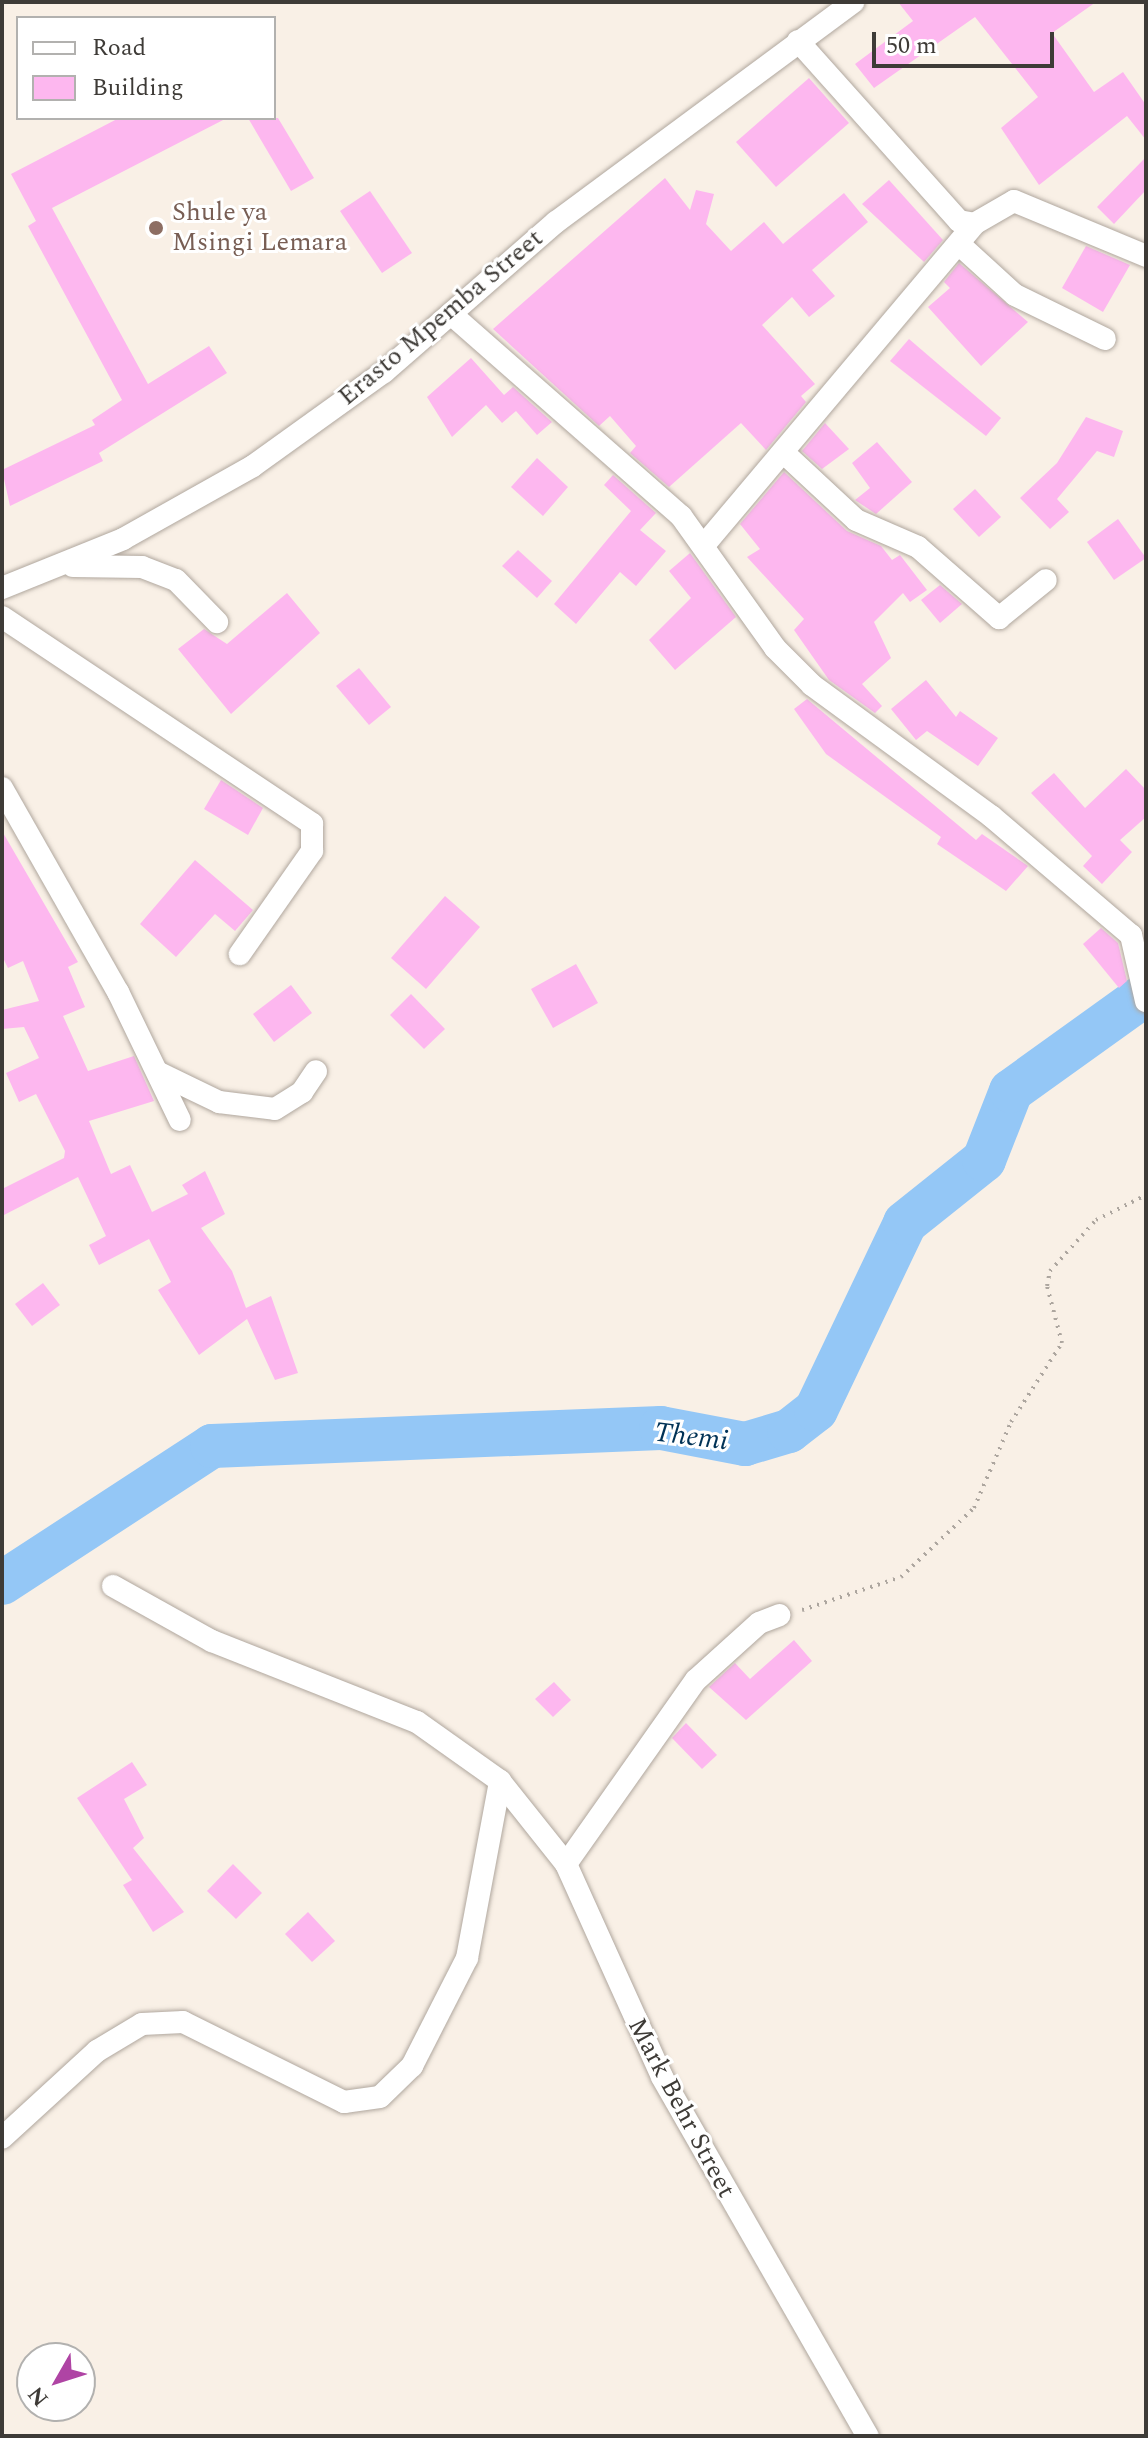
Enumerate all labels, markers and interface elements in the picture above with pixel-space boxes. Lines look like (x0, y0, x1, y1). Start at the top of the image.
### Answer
legend (16, 16, 276, 120)
scale bar (876, 16, 1058, 66)
text: 50 m (886, 28, 937, 64)
text: Road (92, 30, 146, 66)
text: Building (92, 70, 184, 106)
place label: Shule ya Msingi Lemara (172, 197, 347, 258)
marker: Shule ya Msingi Lemara (147, 219, 165, 237)
street label: Erasto Mpemba Street (332, 223, 550, 413)
water label: Themi (652, 1416, 730, 1458)
street label: Mark Behr Street (620, 2013, 742, 2203)
north arrow (16, 2342, 96, 2422)
text: N (20, 2379, 57, 2414)

